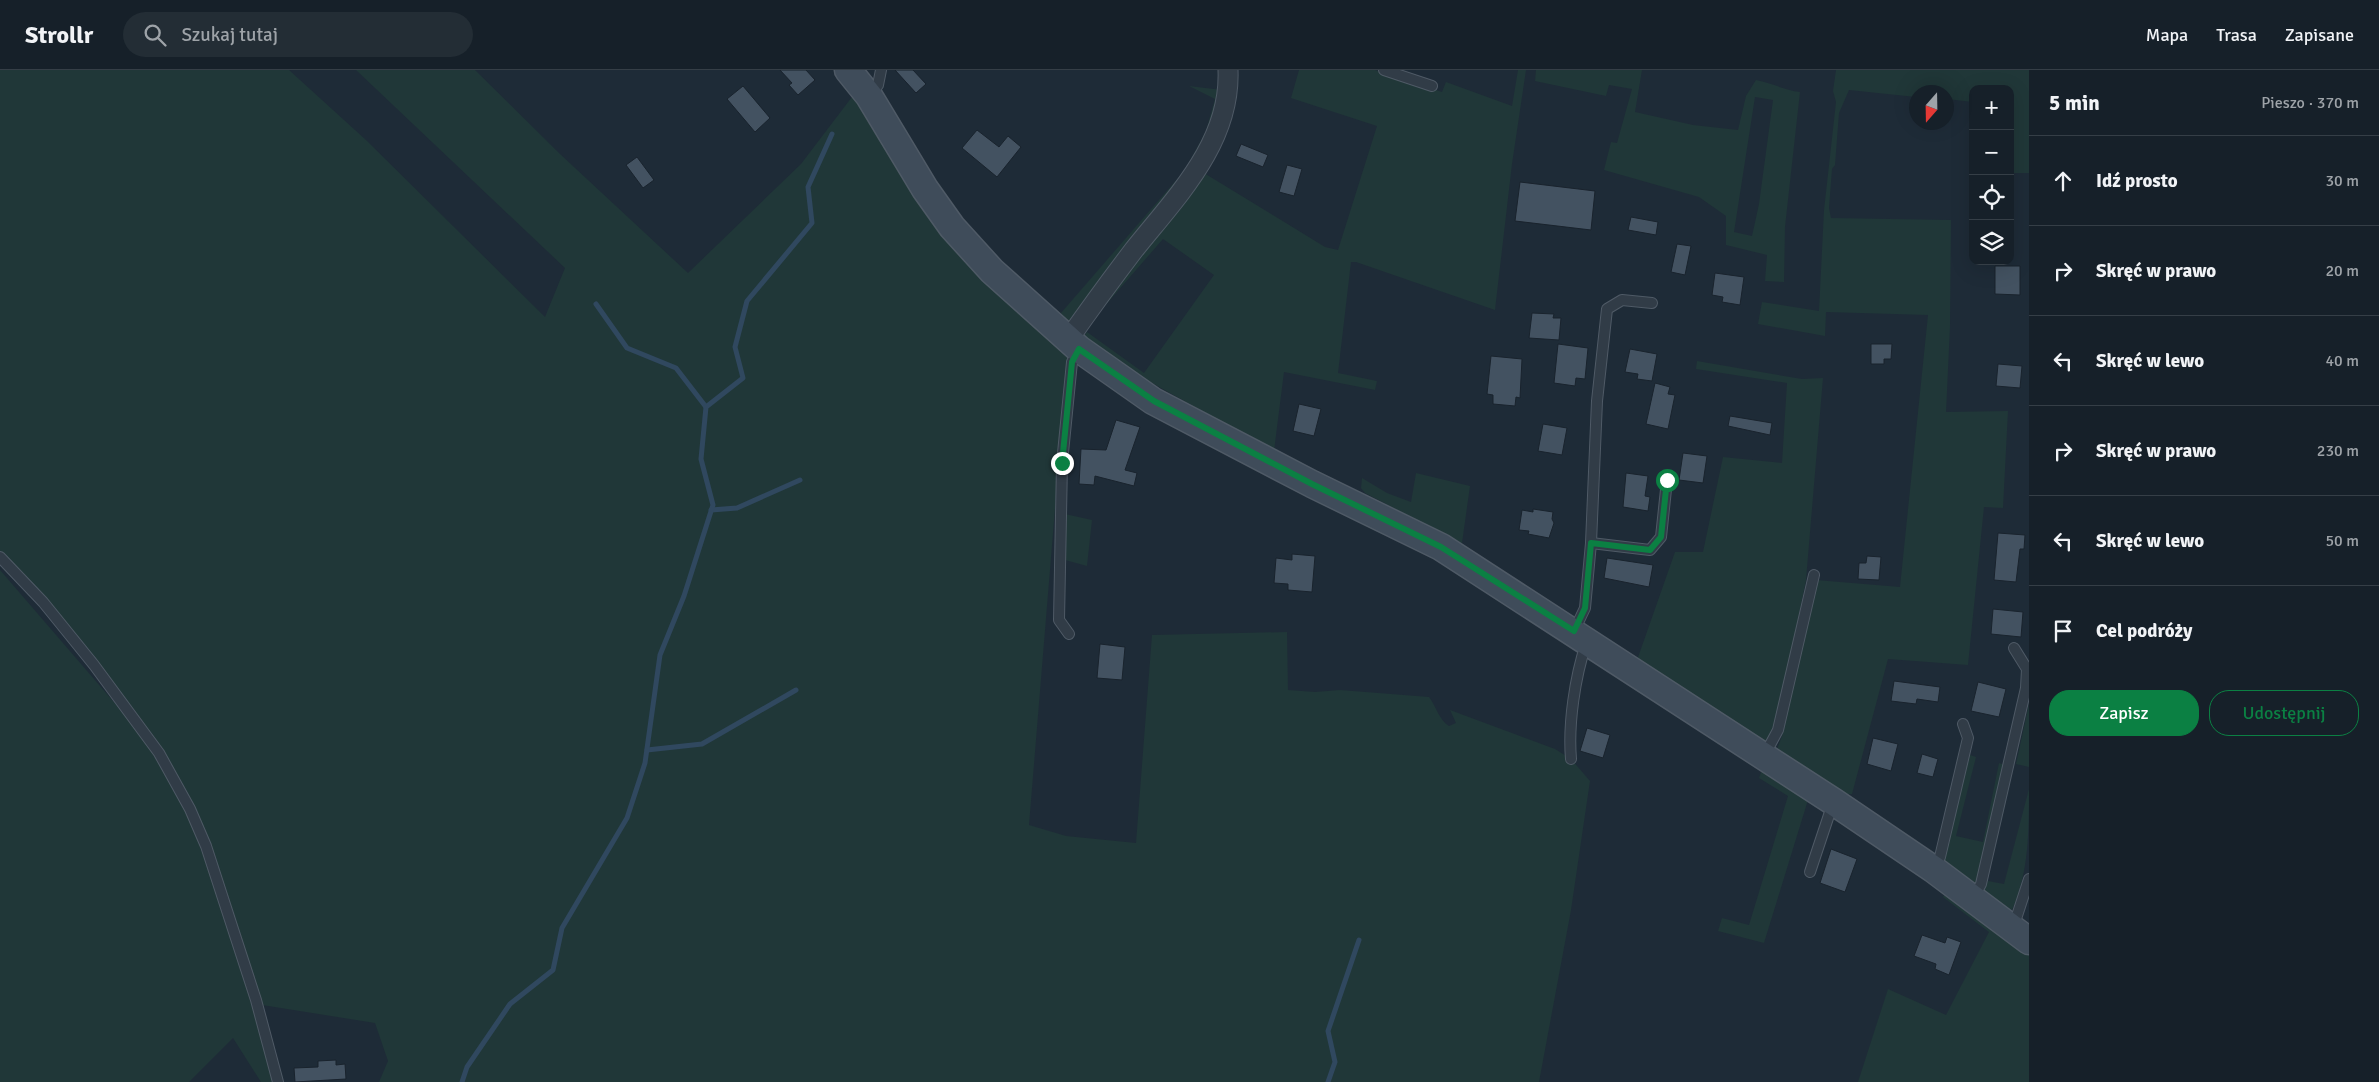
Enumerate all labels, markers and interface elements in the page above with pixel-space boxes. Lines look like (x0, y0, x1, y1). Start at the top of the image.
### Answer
search box (123, 12, 473, 57)
text: Strollr (25, 20, 93, 50)
icon: search (141, 21, 169, 49)
text: Szukaj tutaj (181, 23, 278, 47)
text: Mapa (2146, 24, 2188, 46)
text: Trasa (2216, 24, 2257, 46)
text: Zapisane (2285, 24, 2354, 46)
north arrow (1909, 85, 1954, 130)
map controls (1969, 85, 2014, 265)
button: + (1969, 85, 2014, 130)
text: 5 min (2049, 90, 2100, 116)
text: Pieszo · 370 m (2261, 93, 2359, 113)
button: − (1969, 130, 2014, 175)
icon: ahead (2049, 167, 2077, 195)
text: Idź prosto (2096, 169, 2178, 193)
text: 30 m (2325, 171, 2359, 191)
button: locate (1969, 175, 2014, 220)
button: layers (1969, 220, 2014, 265)
icon: right (2049, 257, 2077, 285)
text: Skręć w prawo (2096, 259, 2216, 283)
text: 20 m (2325, 261, 2359, 281)
icon: left (2049, 347, 2077, 375)
text: Skręć w lewo (2096, 349, 2204, 373)
text: 40 m (2325, 351, 2359, 371)
icon: right (2049, 437, 2077, 465)
text: Skręć w prawo (2096, 439, 2216, 463)
text: 230 m (2317, 441, 2359, 461)
route end (1051, 452, 1074, 475)
route start (1656, 469, 1679, 492)
icon: left (2049, 527, 2077, 555)
text: Skręć w lewo (2096, 529, 2204, 553)
text: 50 m (2325, 531, 2359, 551)
icon: arrive (2049, 617, 2077, 645)
text: Cel podróży (2096, 619, 2192, 643)
button: Zapisz (2049, 690, 2199, 736)
button: Udostępnij (2209, 690, 2359, 736)

